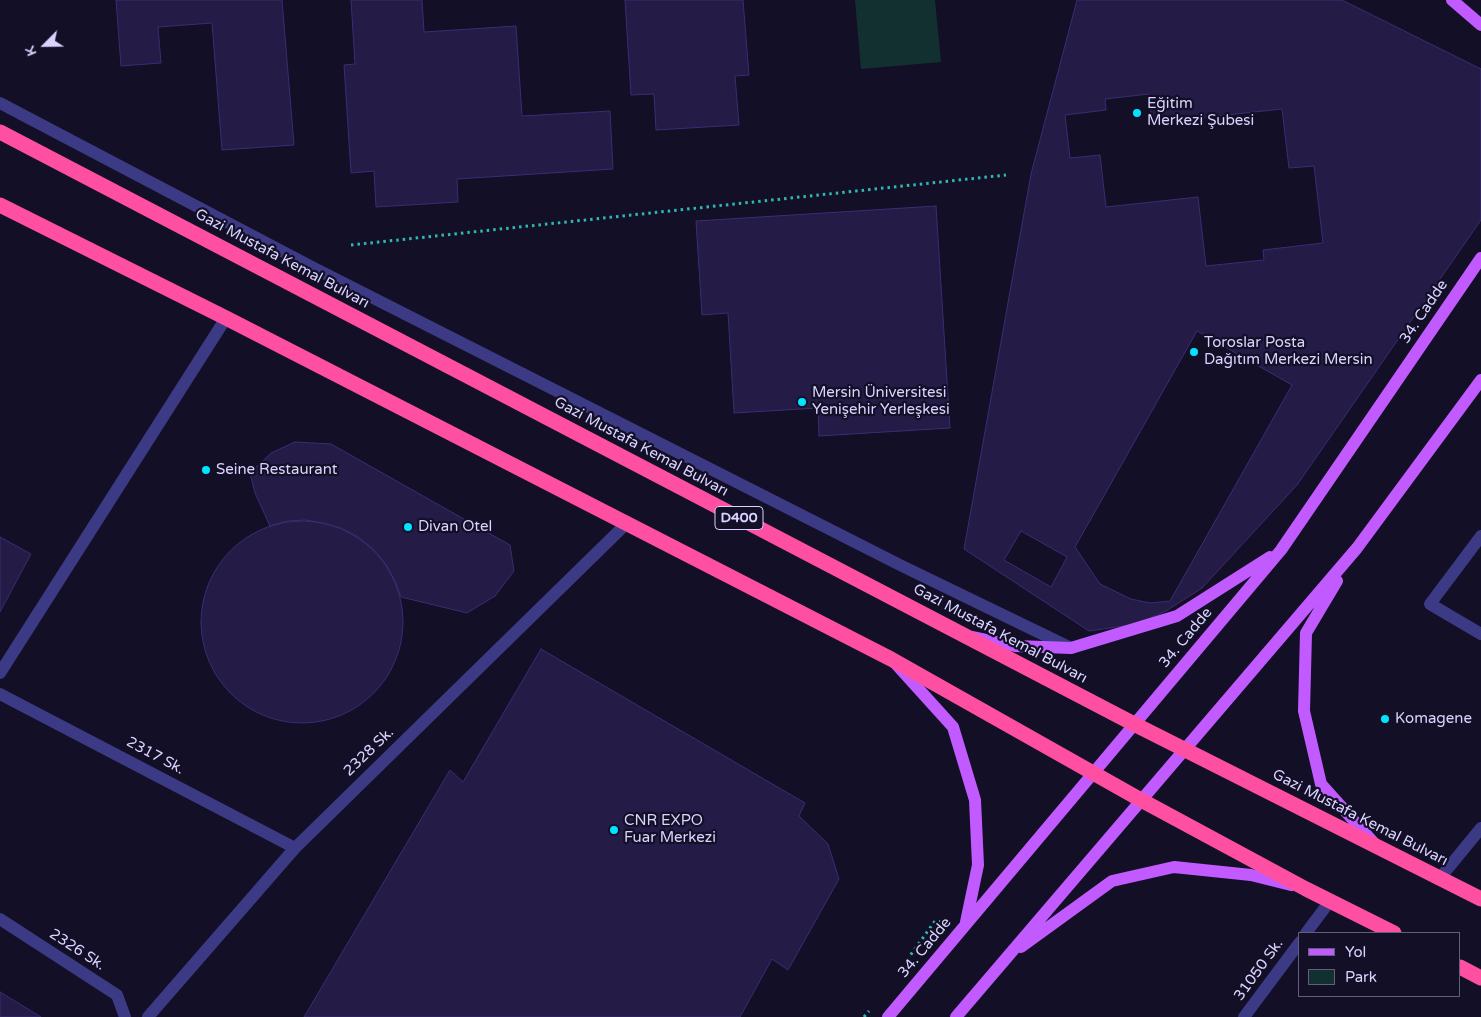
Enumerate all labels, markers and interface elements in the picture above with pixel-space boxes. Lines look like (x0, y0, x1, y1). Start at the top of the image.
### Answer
north arrow (20, 20, 70, 70)
text: K (21, 43, 40, 59)
place label: Eğitim Merkezi Şubesi (1147, 95, 1254, 130)
marker: Eğitim Merkezi Şubesi (1131, 107, 1143, 119)
street label: Gazi Mustafa Kemal Bulvarı (192, 205, 372, 313)
street label: 34. Cadde (1396, 277, 1452, 347)
place label: Toroslar Posta Dağıtım Merkezi Mersin (1204, 334, 1373, 369)
marker: Toroslar Posta Dağıtım Merkezi Mersin (1188, 346, 1200, 358)
place label: Mersin Üniversitesi Yenişehir Yerleşkesi (812, 384, 950, 419)
street label: Gazi Mustafa Kemal Bulvarı (551, 393, 731, 501)
marker: Mersin Üniversitesi Yenişehir Yerleşkesi (796, 396, 808, 408)
place label: Seine Restaurant (216, 461, 337, 479)
marker: Seine Restaurant (200, 464, 212, 476)
road number: D400 (715, 506, 763, 530)
place label: Divan Otel (418, 518, 492, 536)
marker: Divan Otel (402, 521, 414, 533)
street label: Gazi Mustafa Kemal Bulvarı (910, 580, 1090, 688)
street label: 34. Cadde (1156, 604, 1216, 672)
place label: Komagene (1395, 710, 1472, 728)
marker: Komagene (1379, 713, 1391, 725)
street label: 2328 Sk. (340, 724, 398, 780)
street label: 2317 Sk. (123, 733, 187, 779)
street label: Gazi Mustafa Kemal Bulvarı (1269, 766, 1451, 870)
place label: CNR EXPO Fuar Merkezi (624, 812, 716, 847)
marker: CNR EXPO Fuar Merkezi (608, 824, 620, 836)
street label: 34. Cadde (895, 914, 955, 982)
street label: 2326 Sk. (46, 925, 108, 975)
legend (1298, 932, 1461, 997)
street label: 31050 Sk. (1231, 936, 1287, 1004)
text: Yol (1345, 943, 1366, 961)
text: Park (1345, 968, 1377, 986)

